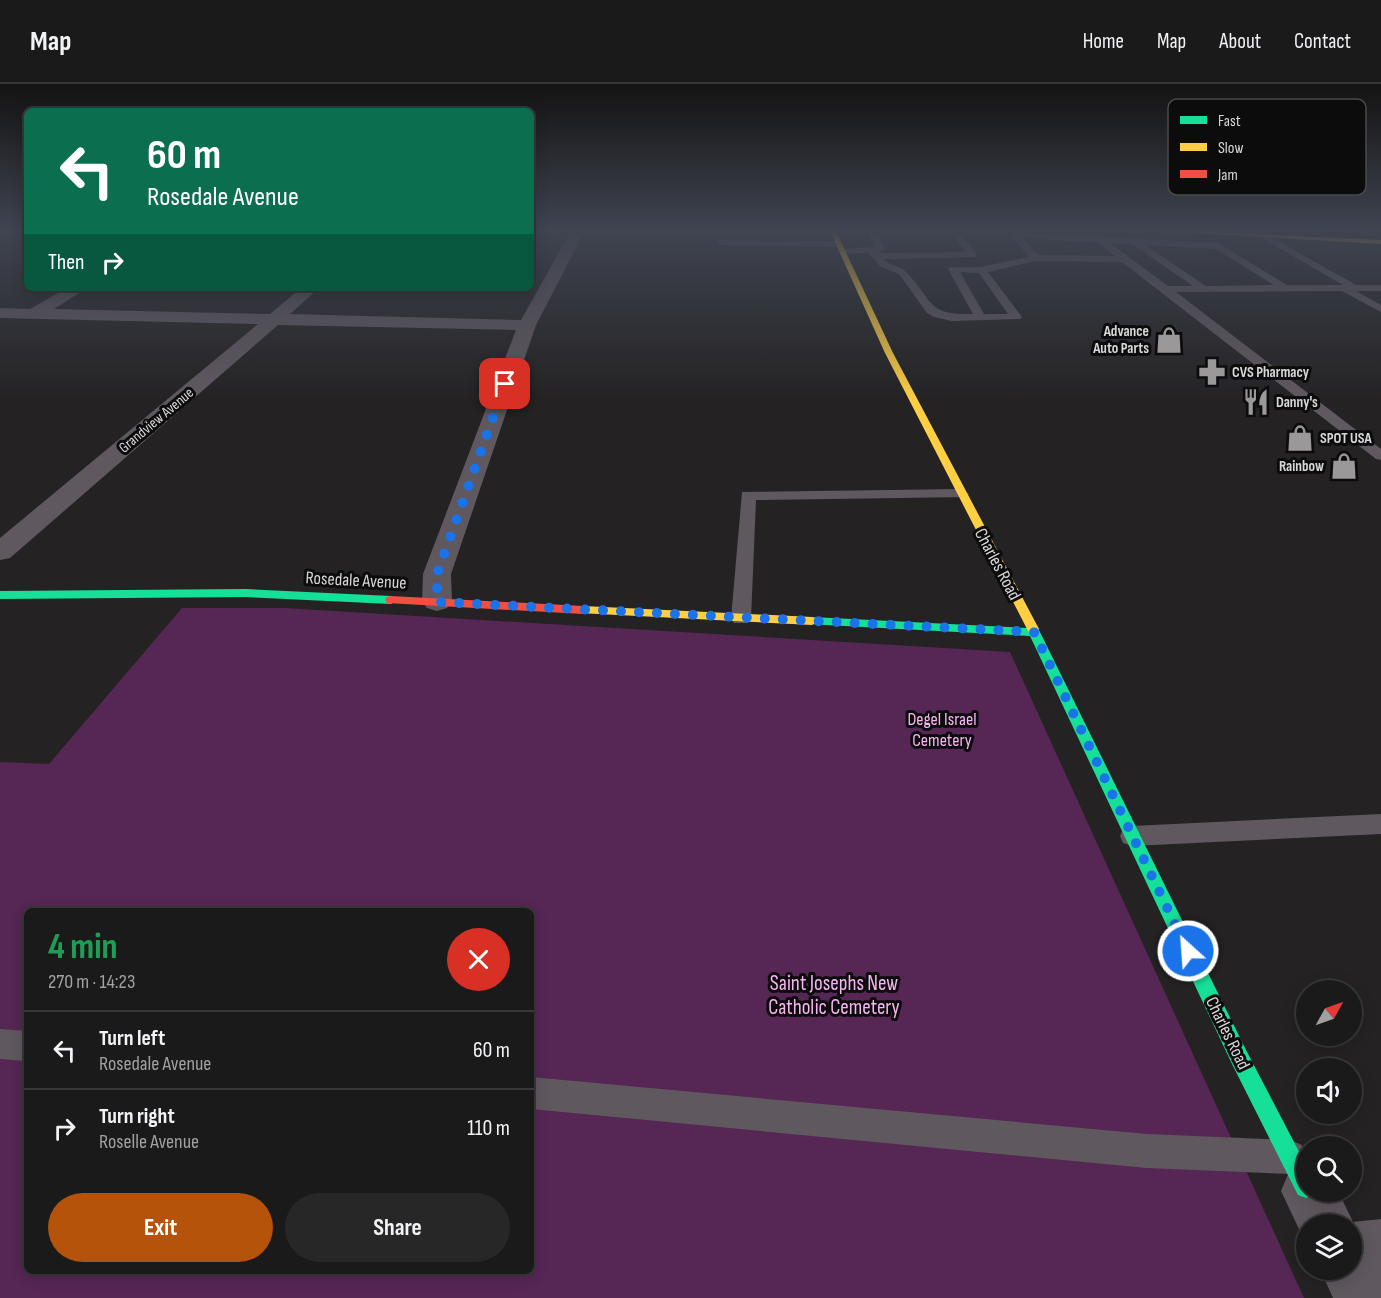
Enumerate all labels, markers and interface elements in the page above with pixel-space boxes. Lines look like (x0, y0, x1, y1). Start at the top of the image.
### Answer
text: Map (30, 25, 71, 58)
text: Home (1083, 29, 1124, 54)
text: Map (1157, 29, 1186, 54)
text: About (1219, 29, 1261, 54)
text: Contact (1294, 29, 1351, 54)
legend (1168, 99, 1366, 195)
text: Fast (1218, 112, 1241, 131)
text: 60 m (147, 130, 221, 181)
icon: left (48, 132, 126, 210)
text: Slow (1218, 139, 1243, 158)
text: Jam (1217, 166, 1238, 185)
text: Rosedale Avenue (147, 181, 299, 213)
icon: right (96, 246, 129, 279)
text: Then (48, 249, 84, 276)
place label: Advance Auto Parts (1092, 322, 1149, 358)
shop icon: Advance Auto Parts (1154, 325, 1184, 355)
pharmacy icon: CVS Pharmacy (1197, 357, 1227, 387)
pin (479, 358, 530, 409)
place label: CVS Pharmacy (1232, 363, 1310, 382)
icon: arrive (488, 367, 521, 400)
street label: Grandview Avenue (115, 384, 198, 457)
restaurant icon: Danny's (1241, 387, 1271, 417)
place label: Danny's (1276, 393, 1318, 412)
shop icon: SPOT USA (1285, 423, 1315, 453)
place label: SPOT USA (1320, 429, 1373, 448)
shop icon: Rainbow (1329, 451, 1359, 481)
place label: Rainbow (1279, 457, 1324, 476)
street label: Charles Road (970, 525, 1025, 604)
street label: Rosedale Avenue (305, 567, 407, 594)
park label: Degel Israel Cemetery (907, 709, 977, 751)
position arrow (1156, 919, 1220, 983)
text: 4 min (48, 926, 118, 969)
button: close (447, 928, 510, 991)
text: 270 m · 14:23 (48, 970, 135, 994)
park label: Saint Josephs New Catholic Cemetery (768, 971, 900, 1020)
north arrow (1296, 980, 1362, 1046)
map controls (1296, 980, 1362, 1280)
street label: Charles Road (1201, 993, 1254, 1073)
text: Turn left (99, 1025, 165, 1052)
icon: left (48, 1034, 81, 1067)
text: 60 m (473, 1037, 510, 1064)
text: Rosedale Avenue (99, 1052, 211, 1076)
button: sound (1296, 1058, 1362, 1124)
text: Turn right (99, 1103, 175, 1130)
icon: right (48, 1112, 81, 1145)
text: 110 m (467, 1115, 510, 1142)
text: Roselle Avenue (99, 1130, 199, 1154)
button: search (1296, 1136, 1362, 1202)
button: Exit (48, 1193, 273, 1262)
button: Share (285, 1193, 510, 1262)
button: layers (1296, 1214, 1362, 1280)

